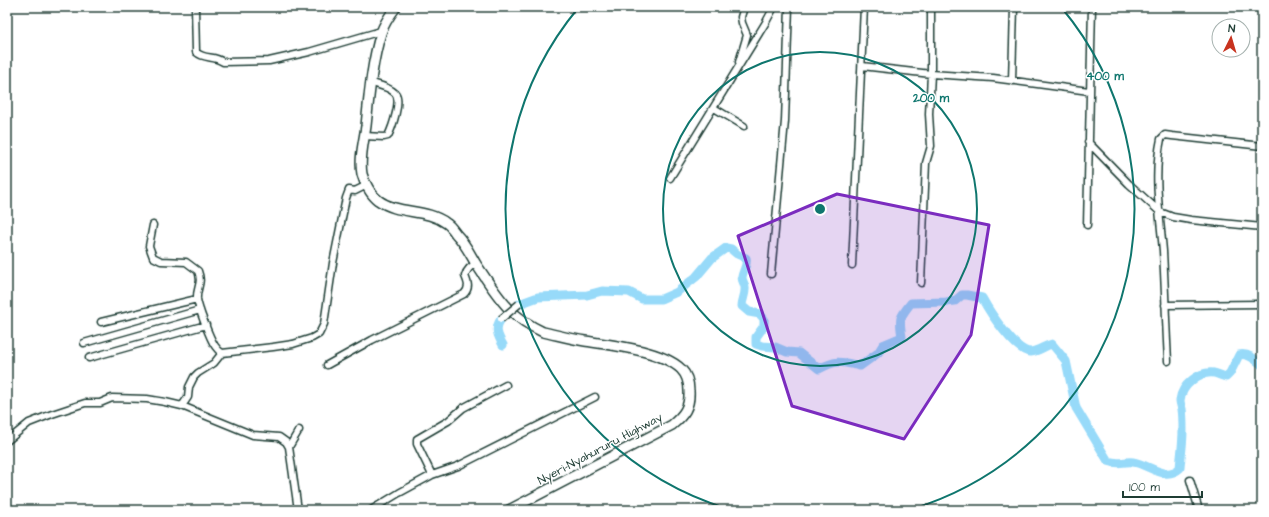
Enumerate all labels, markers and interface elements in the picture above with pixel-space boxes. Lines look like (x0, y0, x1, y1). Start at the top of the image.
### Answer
north arrow (1211, 18, 1251, 58)
text: N (1228, 21, 1236, 36)
text: 400 m (1086, 68, 1124, 85)
text: 200 m (912, 90, 950, 107)
centre of rings (813, 202, 827, 216)
street label: Nyeri-Nyahururu Highway (535, 409, 666, 490)
scale bar (1123, 473, 1202, 499)
text: 100 m (1129, 479, 1160, 496)

